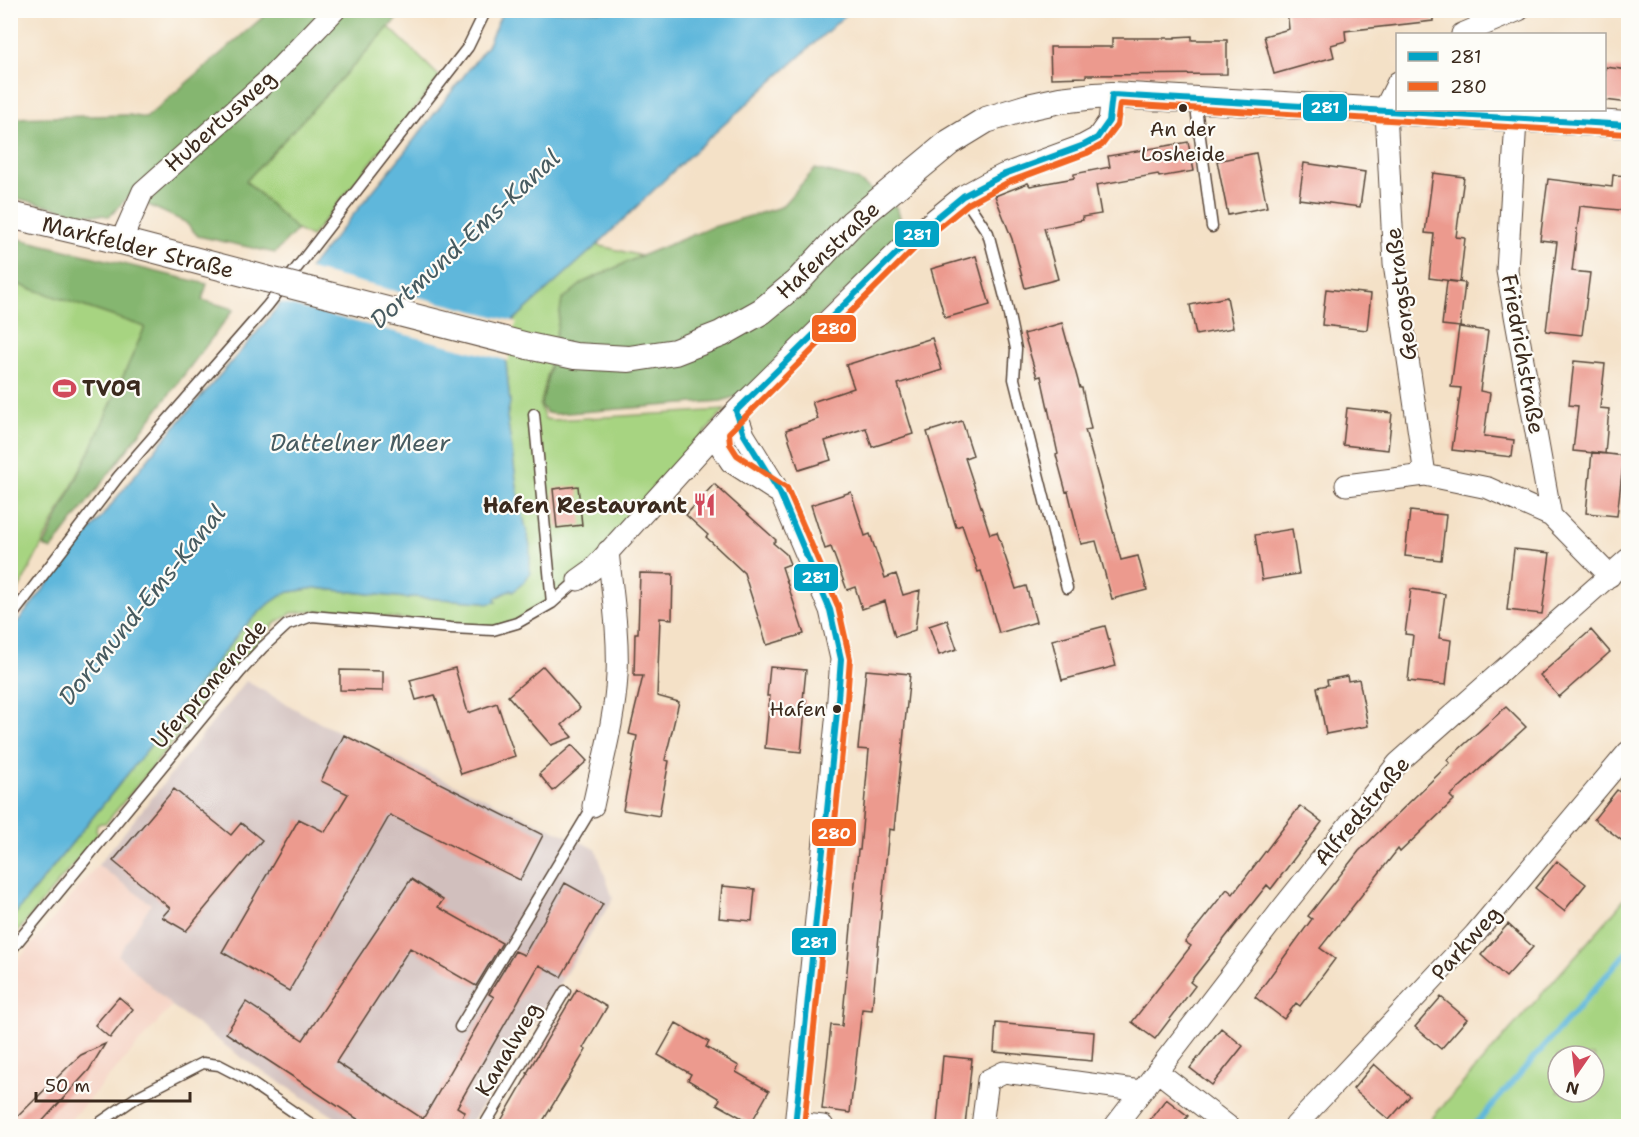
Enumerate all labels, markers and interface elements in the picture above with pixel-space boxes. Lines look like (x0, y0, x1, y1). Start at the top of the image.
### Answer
legend (1396, 33, 1606, 111)
text: 281 (1450, 45, 1481, 69)
street label: Hubertusweg (158, 63, 282, 179)
text: 280 (1450, 75, 1487, 99)
line badge: 281 (1302, 93, 1348, 122)
text: 281 (1310, 97, 1340, 118)
marker: An der Losheide (1177, 102, 1189, 114)
place label: An der Losheide (1141, 116, 1225, 167)
water label: Dortmund-Ems-Kanal (363, 142, 567, 336)
street label: Hafenstraße (770, 195, 886, 305)
street label: Markfelder Straße (39, 209, 237, 285)
line badge: 281 (894, 220, 940, 248)
text: 281 (902, 224, 932, 245)
street label: Georgstraße (1378, 226, 1424, 362)
street label: Friedrichstraße (1495, 272, 1551, 436)
line badge: 280 (811, 314, 857, 343)
text: 280 (817, 318, 851, 339)
place label: TV09 (82, 374, 141, 403)
sports icon: TV09 (51, 375, 77, 401)
water label: Dattelner Meer (270, 427, 451, 459)
place label: Hafen Restaurant (483, 491, 687, 520)
restaurant icon: Hafen Restaurant (692, 492, 718, 518)
water label: Dortmund-Ems-Kanal (51, 498, 233, 712)
line badge: 281 (793, 563, 839, 592)
text: 281 (801, 567, 831, 588)
street label: Uferpromenade (145, 613, 273, 755)
place label: Hafen (769, 696, 826, 722)
marker: Hafen (831, 703, 843, 715)
street label: Alfredstraße (1308, 750, 1416, 872)
line badge: 280 (811, 818, 857, 847)
text: 280 (817, 823, 851, 844)
street label: Parkweg (1425, 899, 1507, 987)
line badge: 281 (791, 927, 837, 956)
text: 281 (799, 932, 829, 953)
street label: Kanalweg (469, 996, 547, 1102)
north arrow (1546, 1044, 1606, 1104)
scale bar (36, 1065, 190, 1103)
text: 50 m (45, 1074, 90, 1098)
text: N (1564, 1076, 1581, 1100)

